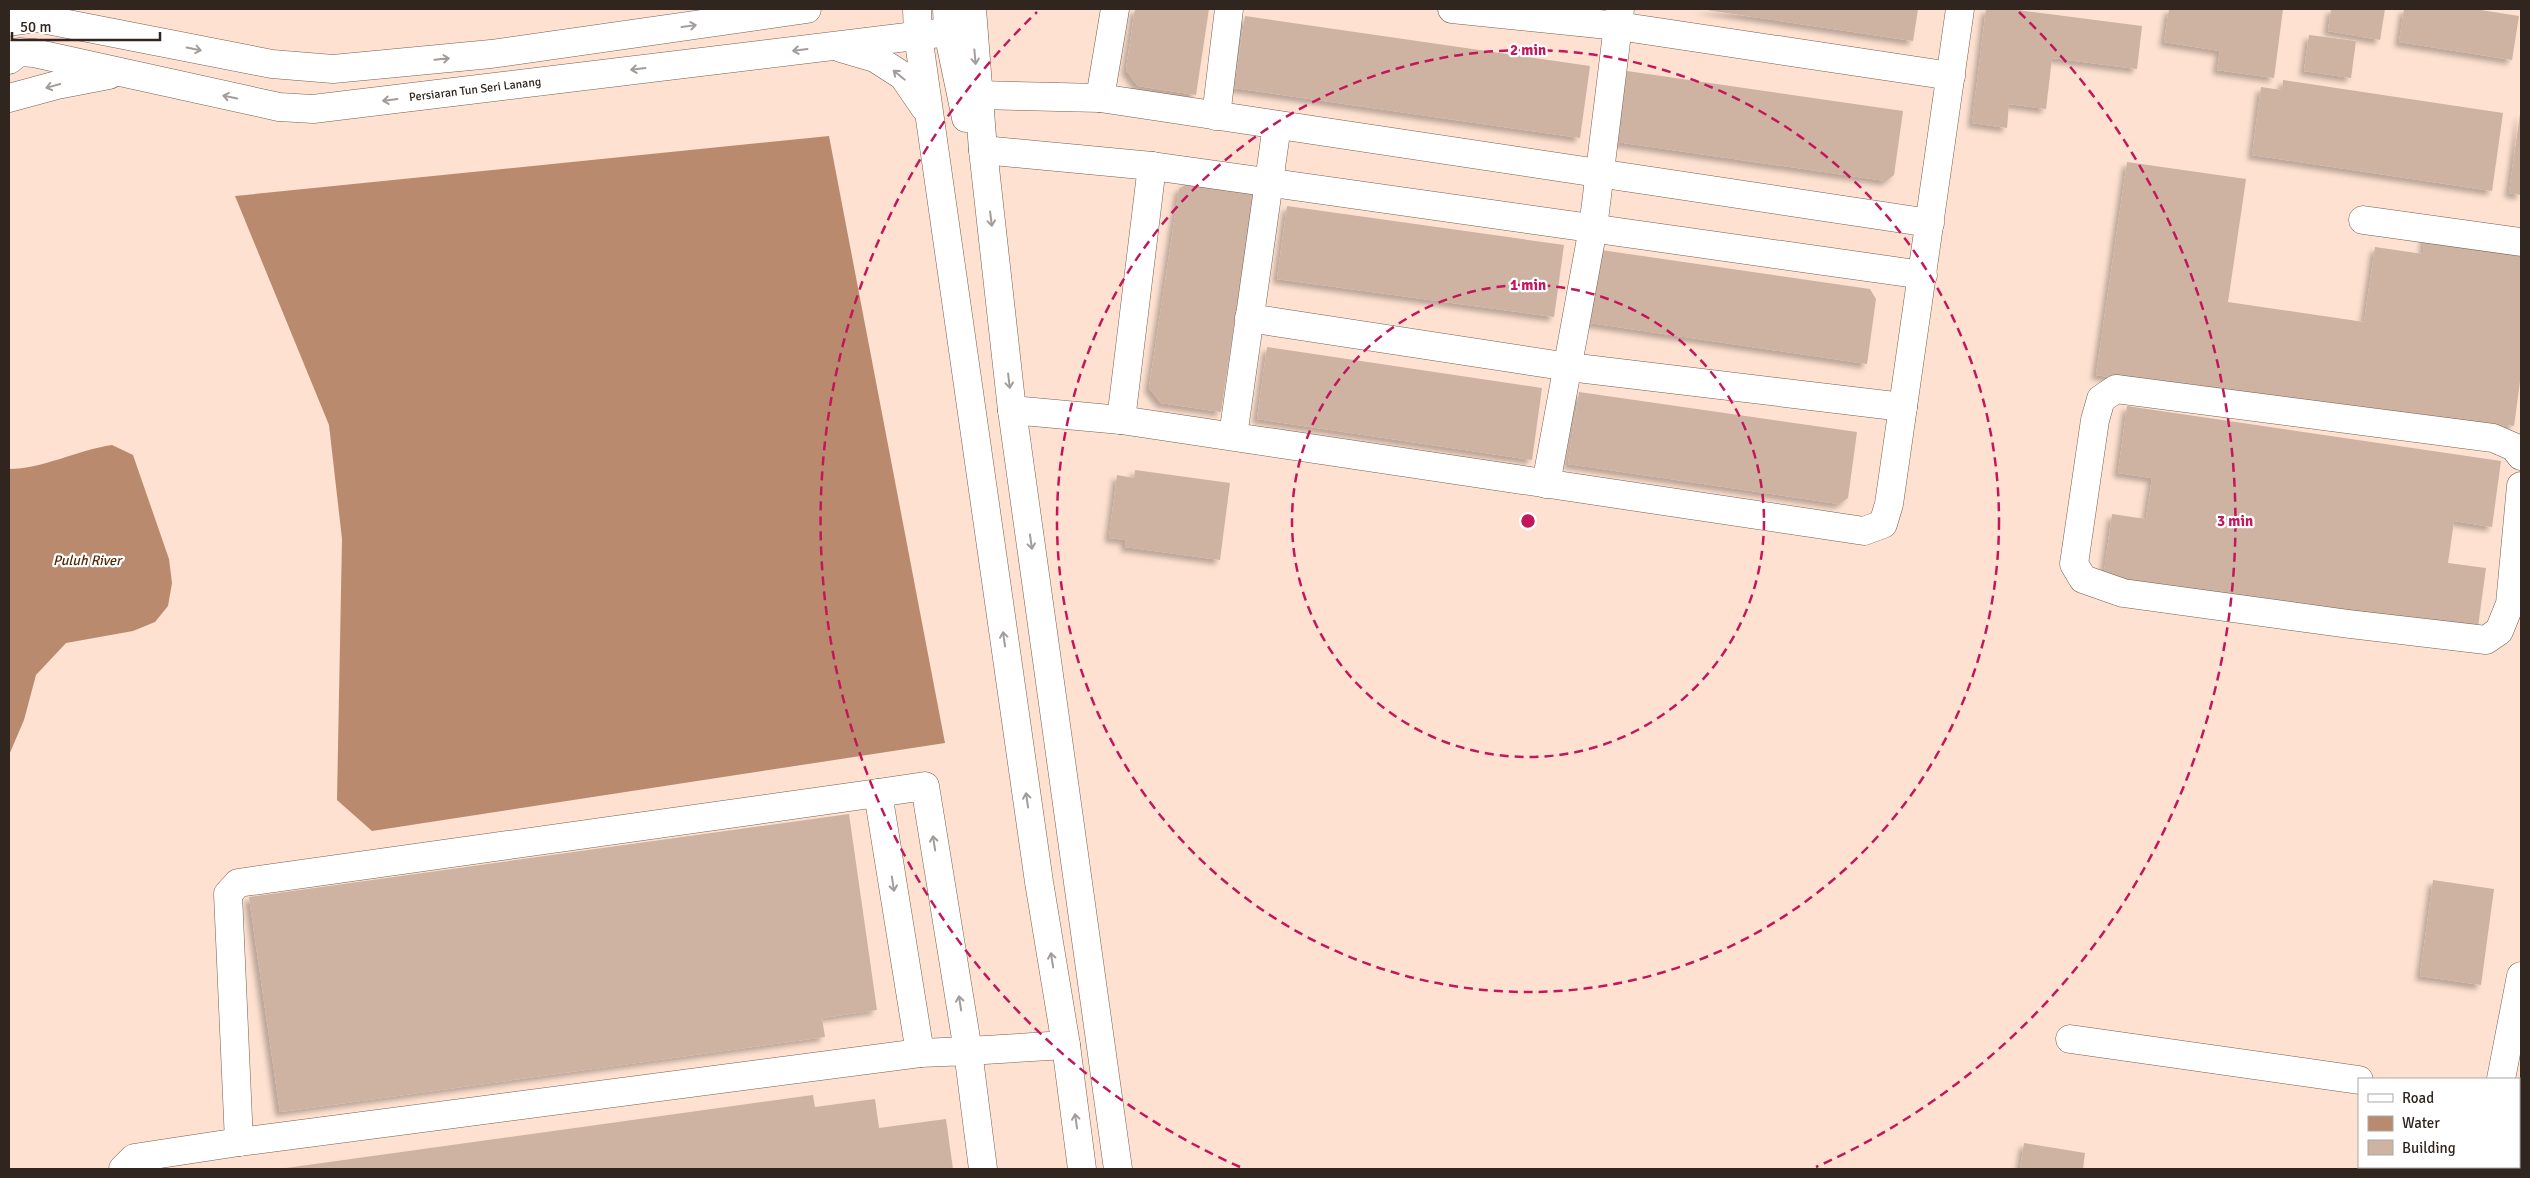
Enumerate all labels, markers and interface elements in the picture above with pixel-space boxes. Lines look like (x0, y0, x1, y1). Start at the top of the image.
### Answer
scale bar (12, 10, 160, 42)
text: 50 m (20, 18, 51, 36)
one-way arrow (681, 20, 697, 30)
text: 2 min (1510, 41, 1546, 59)
one-way arrow (186, 45, 202, 54)
one-way arrow (792, 45, 808, 55)
one-way arrow (970, 49, 980, 65)
one-way arrow (433, 54, 449, 64)
one-way arrow (631, 65, 647, 75)
one-way arrow (893, 69, 906, 80)
street label: Persiaran Tun Seri Lanang (408, 74, 542, 105)
one-way arrow (45, 82, 61, 91)
one-way arrow (222, 91, 238, 101)
one-way arrow (383, 95, 399, 105)
one-way arrow (986, 211, 996, 227)
text: 1 min (1510, 276, 1546, 294)
one-way arrow (1004, 372, 1014, 388)
centre of rings (1519, 512, 1537, 530)
text: 3 min (2217, 512, 2253, 530)
one-way arrow (1026, 533, 1036, 549)
water label: Puluh River (53, 552, 123, 569)
one-way arrow (999, 631, 1009, 647)
one-way arrow (1022, 792, 1032, 808)
one-way arrow (929, 835, 939, 851)
one-way arrow (888, 876, 898, 892)
one-way arrow (1046, 953, 1056, 969)
one-way arrow (955, 996, 965, 1012)
legend (2358, 1078, 2520, 1168)
text: Road (2402, 1089, 2434, 1107)
one-way arrow (1071, 1113, 1081, 1129)
text: Water (2402, 1114, 2440, 1132)
text: Building (2402, 1139, 2456, 1157)

